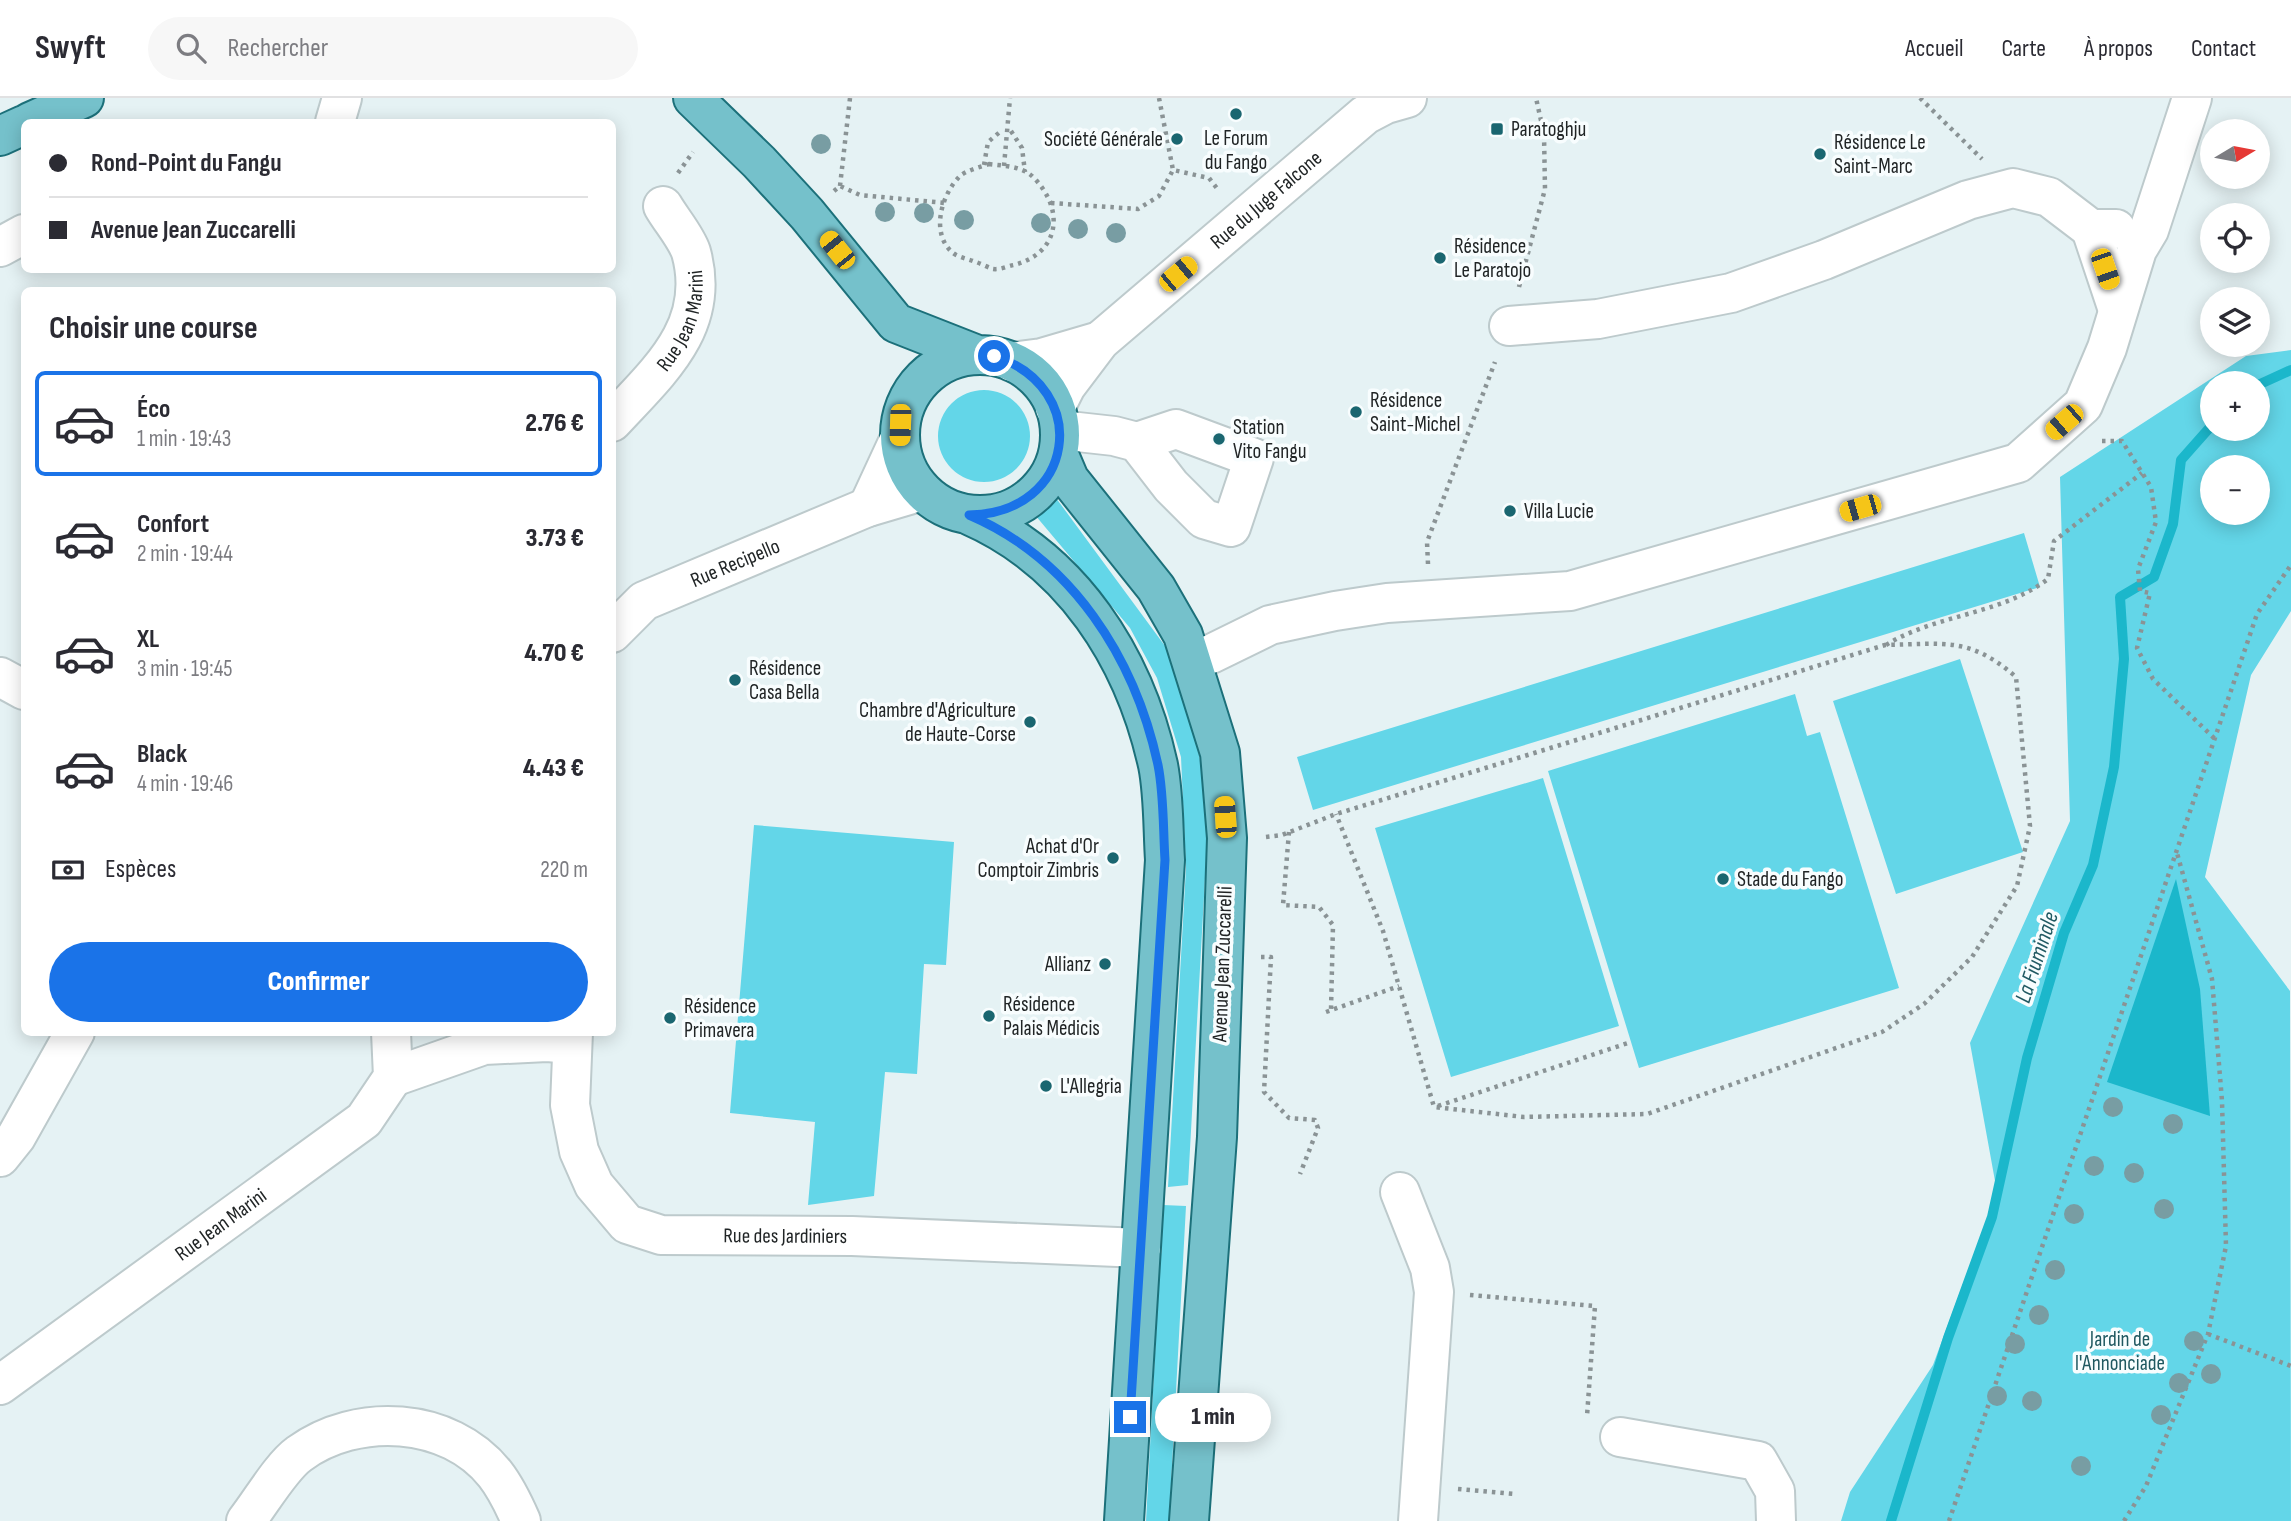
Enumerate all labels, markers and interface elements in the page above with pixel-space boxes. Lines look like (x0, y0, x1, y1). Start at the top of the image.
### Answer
search box (148, 17, 638, 80)
text: Swyft (35, 28, 106, 68)
icon: search (172, 29, 210, 67)
text: Rechercher (228, 33, 328, 64)
text: Accueil (1905, 34, 1964, 63)
text: Carte (2002, 34, 2046, 63)
text: À propos (2084, 34, 2153, 63)
text: Contact (2191, 34, 2256, 63)
marker: Le Forum du Fango (1228, 106, 1244, 122)
place label: Paratoghju (1511, 117, 1586, 142)
north arrow (2200, 119, 2270, 189)
map controls (2200, 119, 2270, 525)
marker: Paratoghju (1489, 121, 1505, 137)
place label: Le Forum du Fango (1204, 126, 1268, 175)
place label: Société Générale (1044, 127, 1163, 152)
place label: Résidence Le Saint-Marc (1834, 130, 1926, 179)
marker: Société Générale (1169, 131, 1185, 147)
street label: Rue du Juge Falcone (1205, 145, 1327, 254)
marker: Résidence Le Saint-Marc (1812, 146, 1828, 162)
text: Rond-Point du Fangu (91, 148, 282, 179)
button: locate (2200, 203, 2270, 273)
text: Avenue Jean Zuccarelli (91, 215, 296, 246)
car (816, 227, 859, 273)
place label: Résidence Le Paratojo (1454, 234, 1531, 283)
car (2089, 246, 2122, 292)
marker: Résidence Le Paratojo (1432, 250, 1448, 266)
car (1156, 252, 1201, 296)
street label: Rue Jean Marini (651, 269, 709, 376)
button: layers (2200, 287, 2270, 357)
text: Choisir une course (49, 309, 258, 348)
route start (978, 340, 1010, 372)
button: + (2200, 371, 2270, 441)
place label: Résidence Saint-Michel (1370, 388, 1460, 437)
icon: car (53, 392, 116, 455)
text: Éco (137, 394, 170, 425)
car (2042, 400, 2087, 444)
car (889, 404, 912, 446)
marker: Résidence Saint-Michel (1348, 404, 1364, 420)
text: 2.76 € (525, 408, 584, 439)
place label: Station Vito Fangu (1233, 415, 1306, 464)
text: 1 min · 19:43 (137, 425, 231, 453)
marker: Station Vito Fangu (1211, 431, 1227, 447)
button: − (2200, 455, 2270, 525)
car (1837, 492, 1884, 524)
place label: Villa Lucie (1524, 499, 1594, 524)
marker: Villa Lucie (1502, 503, 1518, 519)
icon: car (53, 507, 116, 570)
text: Confort (137, 509, 209, 540)
text: 3.73 € (526, 523, 584, 554)
street label: Rue Recipello (687, 534, 784, 593)
text: 2 min · 19:44 (137, 540, 233, 568)
icon: car (53, 622, 116, 685)
text: XL (137, 624, 159, 655)
text: 4.70 € (524, 638, 584, 669)
text: 3 min · 19:45 (137, 655, 233, 683)
place label: Résidence Casa Bella (749, 656, 821, 705)
marker: Résidence Casa Bella (727, 672, 743, 688)
place label: Chambre d'Agriculture de Haute-Corse (859, 698, 1016, 747)
marker: Chambre d'Agriculture de Haute-Corse (1022, 714, 1038, 730)
icon: car (53, 737, 116, 800)
text: Black (137, 739, 187, 770)
text: 4.43 € (523, 753, 584, 784)
text: 4 min · 19:46 (137, 770, 233, 798)
car (1214, 795, 1237, 839)
place label: Achat d'Or Comptoir Zimbris (978, 834, 1099, 883)
marker: Achat d'Or Comptoir Zimbris (1105, 850, 1121, 866)
icon: cash (49, 851, 87, 889)
text: Espèces (105, 854, 176, 885)
text: 220 m (540, 856, 588, 884)
place label: Stade du Fango (1737, 867, 1843, 892)
marker: Stade du Fango (1715, 871, 1731, 887)
street label: Avenue Jean Zuccarelli (1207, 886, 1238, 1043)
water label: La Fiuminale (2009, 908, 2065, 1006)
button: Confirmer (49, 942, 588, 1022)
place label: Allianz (1044, 952, 1091, 977)
marker: Allianz (1097, 956, 1113, 972)
place label: Résidence Palais Médicis (1003, 992, 1100, 1041)
place label: Résidence Primavera (684, 994, 756, 1043)
marker: Résidence Palais Médicis (981, 1008, 997, 1024)
marker: Résidence Primavera (662, 1010, 678, 1026)
place label: L'Allegria (1060, 1074, 1122, 1099)
marker: L'Allegria (1038, 1078, 1054, 1094)
street label: Rue Jean Marini (170, 1183, 272, 1266)
street label: Rue des Jardiniers (723, 1223, 847, 1249)
park label: Jardin de l'Annonciade (2075, 1327, 2165, 1376)
callout: 1 min (1154, 1392, 1270, 1442)
route end (1114, 1401, 1146, 1433)
text: 1 min (1191, 1403, 1235, 1431)

